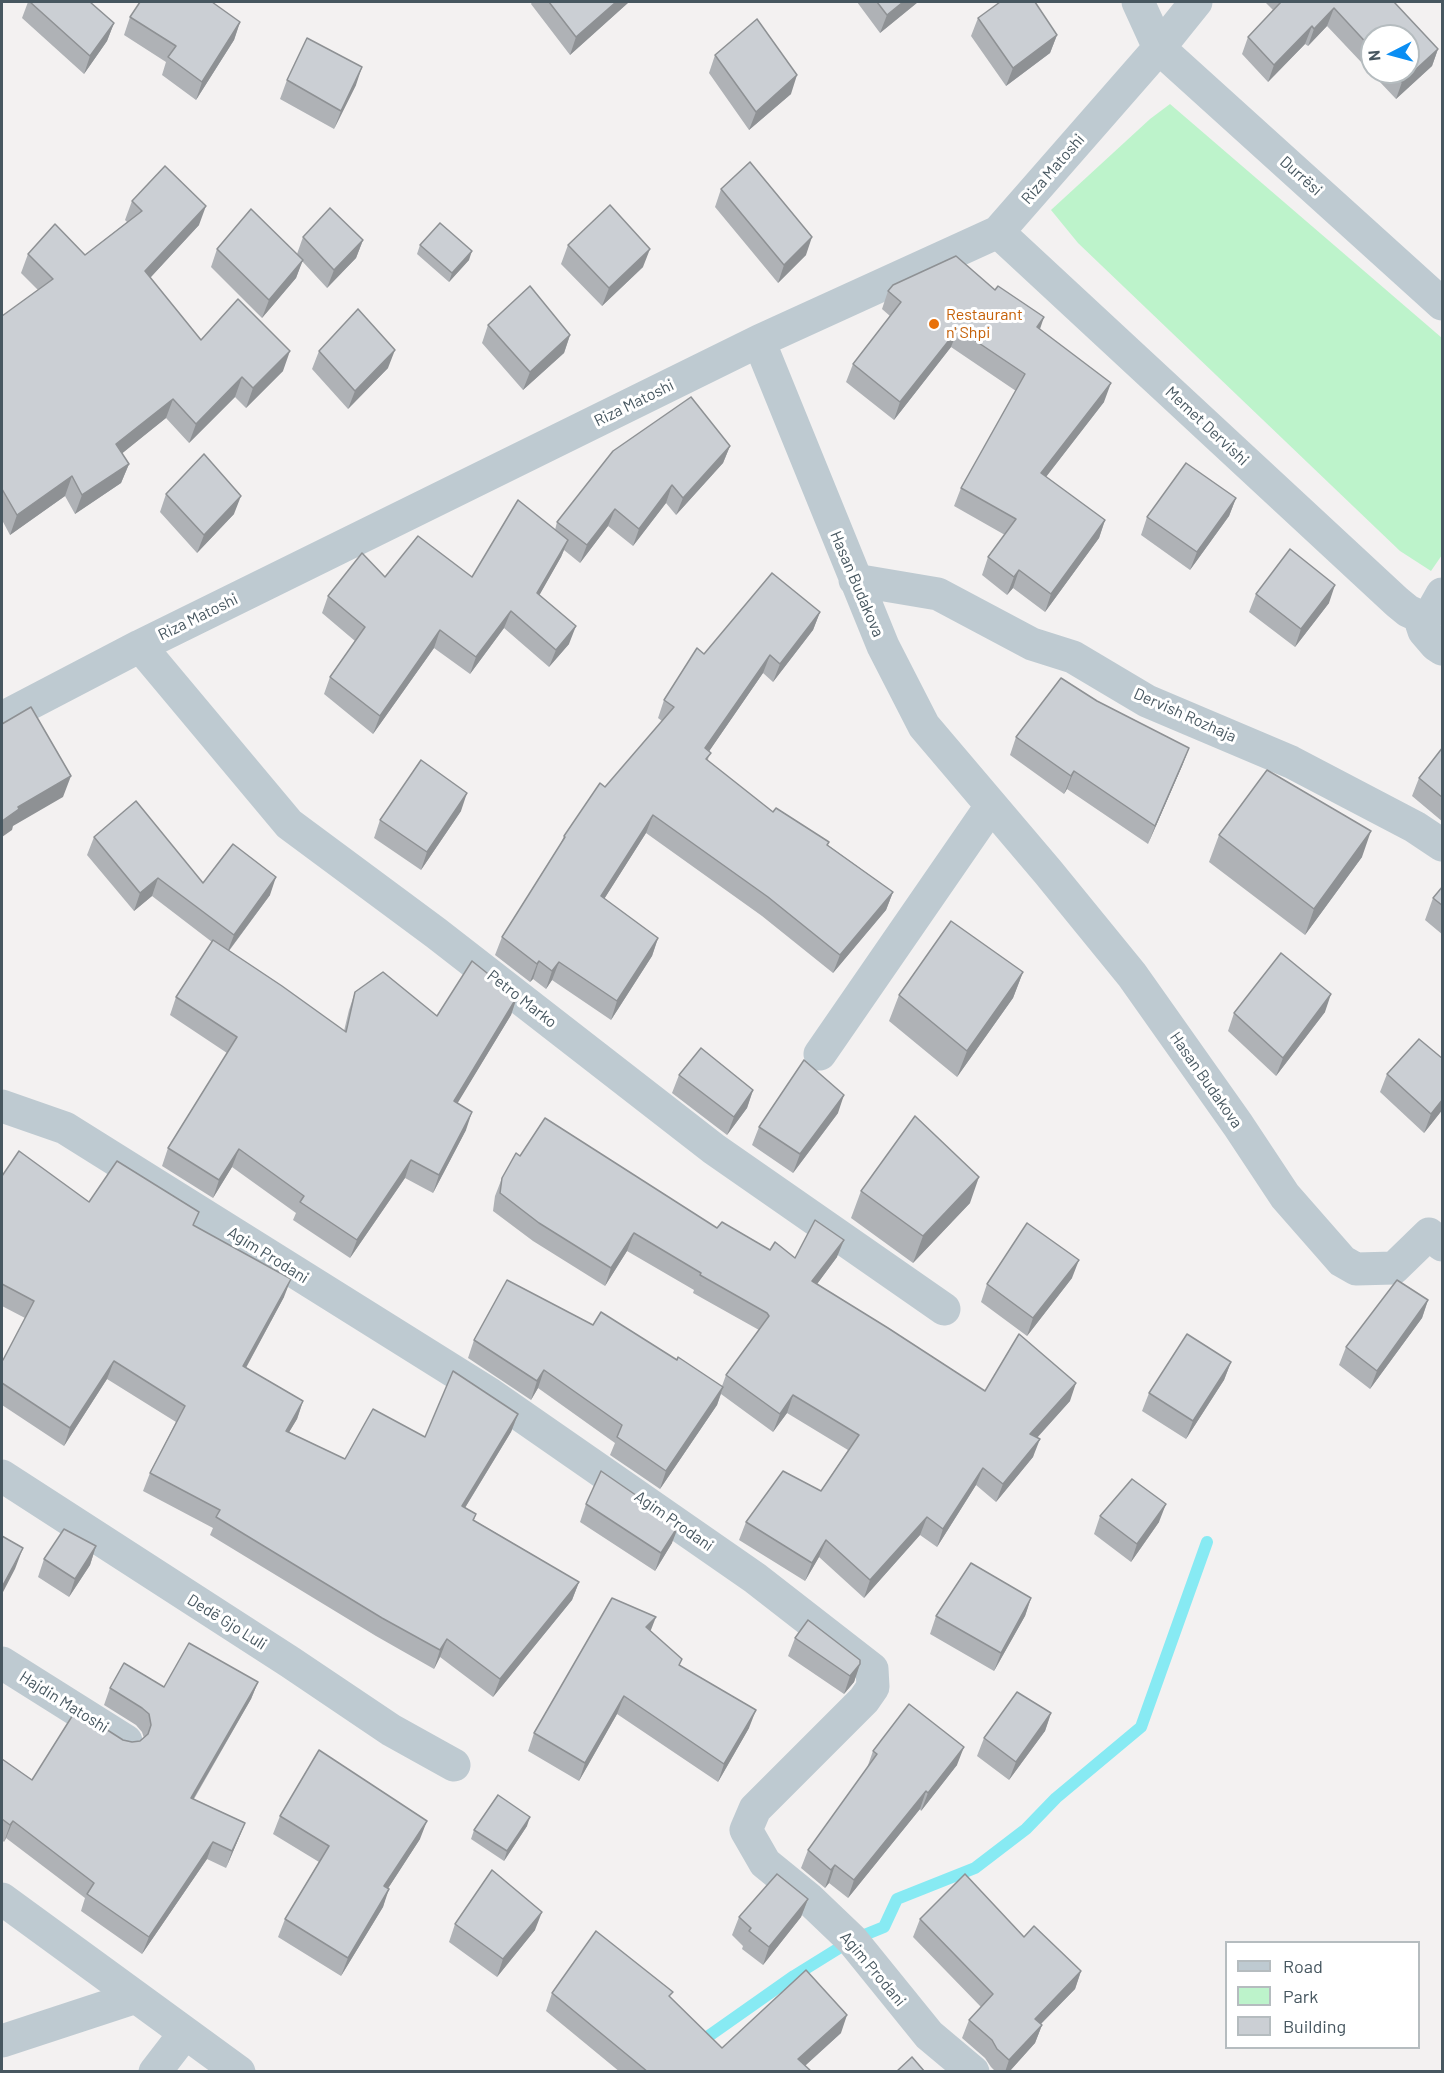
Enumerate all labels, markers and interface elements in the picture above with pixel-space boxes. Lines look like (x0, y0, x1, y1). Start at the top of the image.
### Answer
north arrow (1360, 24, 1420, 84)
text: N (1364, 49, 1384, 62)
street label: Riza Matoshi (1017, 130, 1089, 208)
street label: Durrësi (1276, 152, 1326, 200)
place label: Restaurant n' Shpi (946, 305, 1023, 343)
marker: Restaurant n' Shpi (927, 317, 941, 331)
street label: Riza Matoshi (591, 375, 677, 431)
street label: Memet Dervishi (1161, 382, 1253, 470)
street label: Hasan Budakova (826, 528, 888, 640)
street label: Riza Matoshi (155, 589, 241, 645)
street label: Dervish Rozhaja (1131, 684, 1239, 746)
street label: Petro Marko (483, 966, 561, 1032)
street label: Hasan Budakova (1166, 1028, 1246, 1132)
street label: Agim Prodani (224, 1222, 312, 1288)
street label: Agim Prodani (631, 1487, 717, 1555)
street label: Dedë Gjo Luli (184, 1590, 270, 1654)
street label: Hajdin Matoshi (16, 1667, 112, 1737)
street label: Agim Prodani (836, 1928, 910, 2010)
legend (1225, 1941, 1420, 2049)
text: Road (1283, 1955, 1323, 1977)
text: Park (1283, 1985, 1318, 2007)
text: Building (1283, 2015, 1346, 2037)

